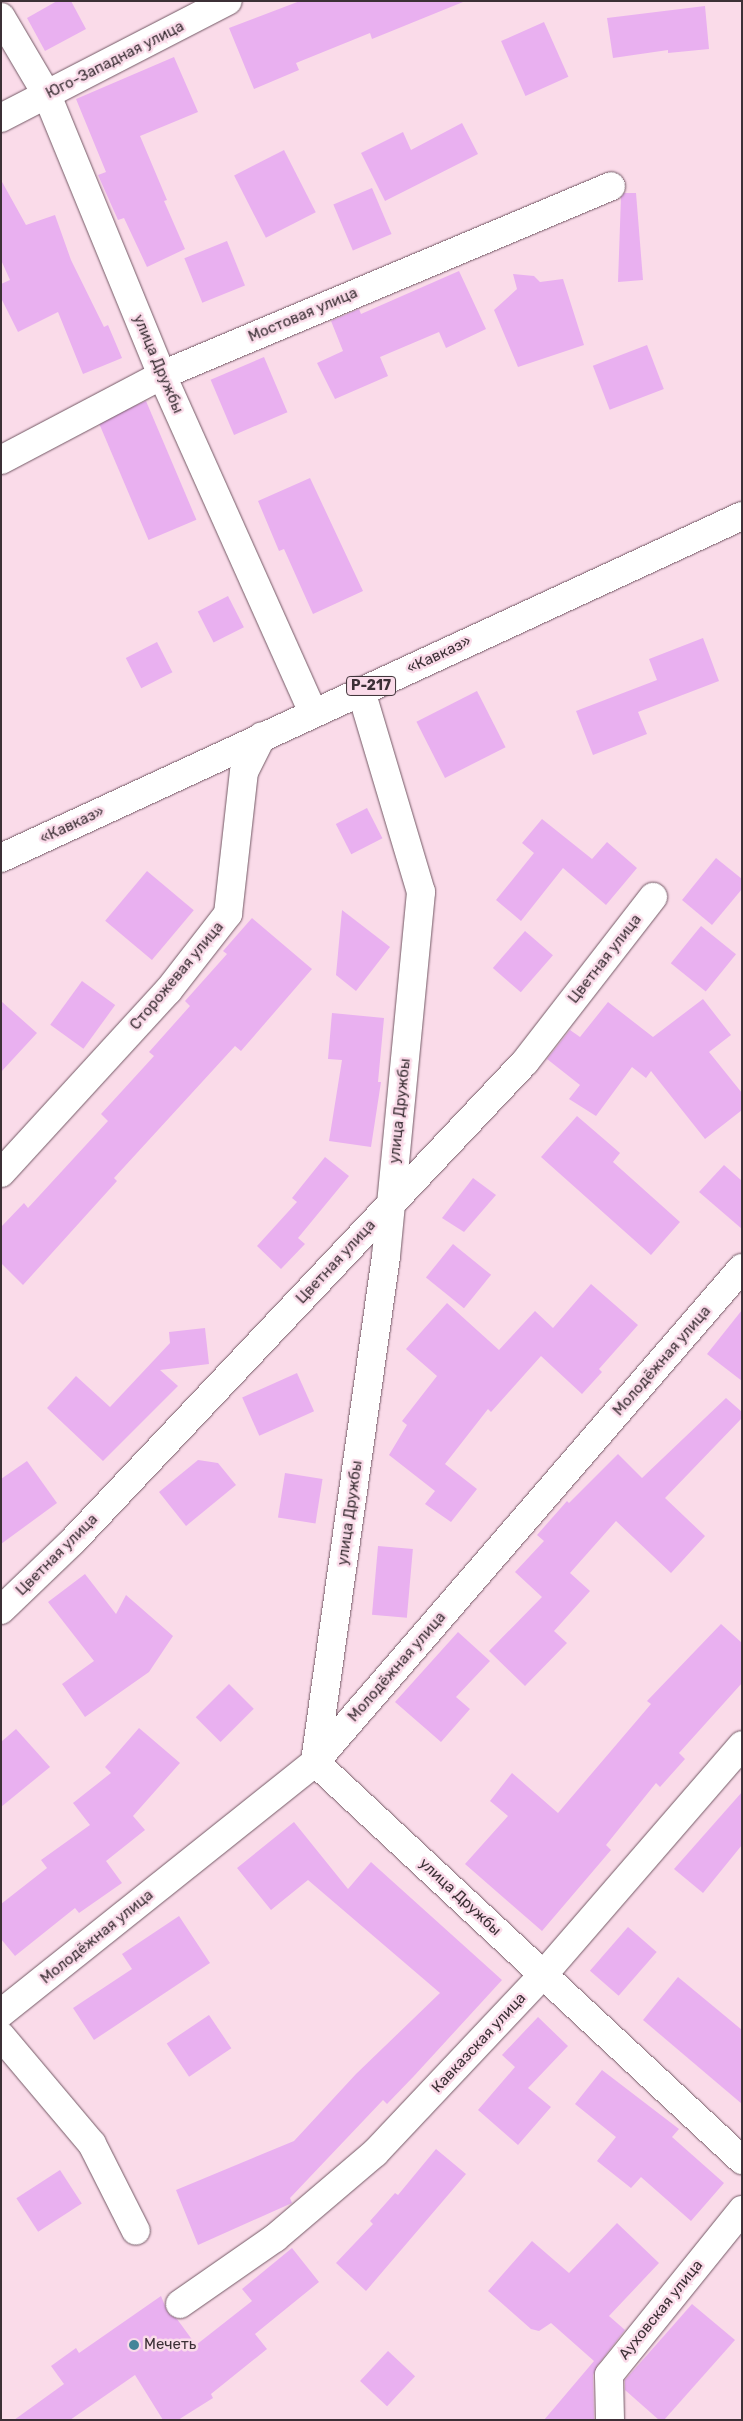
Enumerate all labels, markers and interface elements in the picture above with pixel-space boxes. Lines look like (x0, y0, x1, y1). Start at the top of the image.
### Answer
street label: Юго-Западная улица (43, 17, 187, 103)
street label: Мостовая улица (246, 284, 360, 346)
street label: улица Дружбы (129, 312, 187, 416)
street label: «Кавказ» (404, 632, 474, 678)
road number: Р-217 (346, 674, 396, 698)
street label: «Кавказ» (37, 802, 107, 848)
street label: Цветная улица (565, 911, 645, 1007)
street label: Сторожевая улица (126, 918, 228, 1034)
street label: улица Дружбы (386, 1058, 414, 1164)
street label: Цветная улица (293, 1216, 379, 1308)
street label: Молодёжная улица (609, 1302, 715, 1420)
street label: улица Дружбы (334, 1459, 366, 1567)
street label: Цветная улица (12, 1510, 102, 1600)
street label: Молодёжная улица (344, 1608, 450, 1726)
street label: улица Дружбы (415, 1854, 505, 1940)
street label: Молодёжная улица (37, 1886, 157, 1988)
street label: Кавказская улица (428, 1989, 530, 2097)
street label: Ауховская улица (615, 2257, 707, 2363)
place label: Мечеть (144, 2336, 196, 2354)
marker: Мечеть (128, 2339, 140, 2351)

